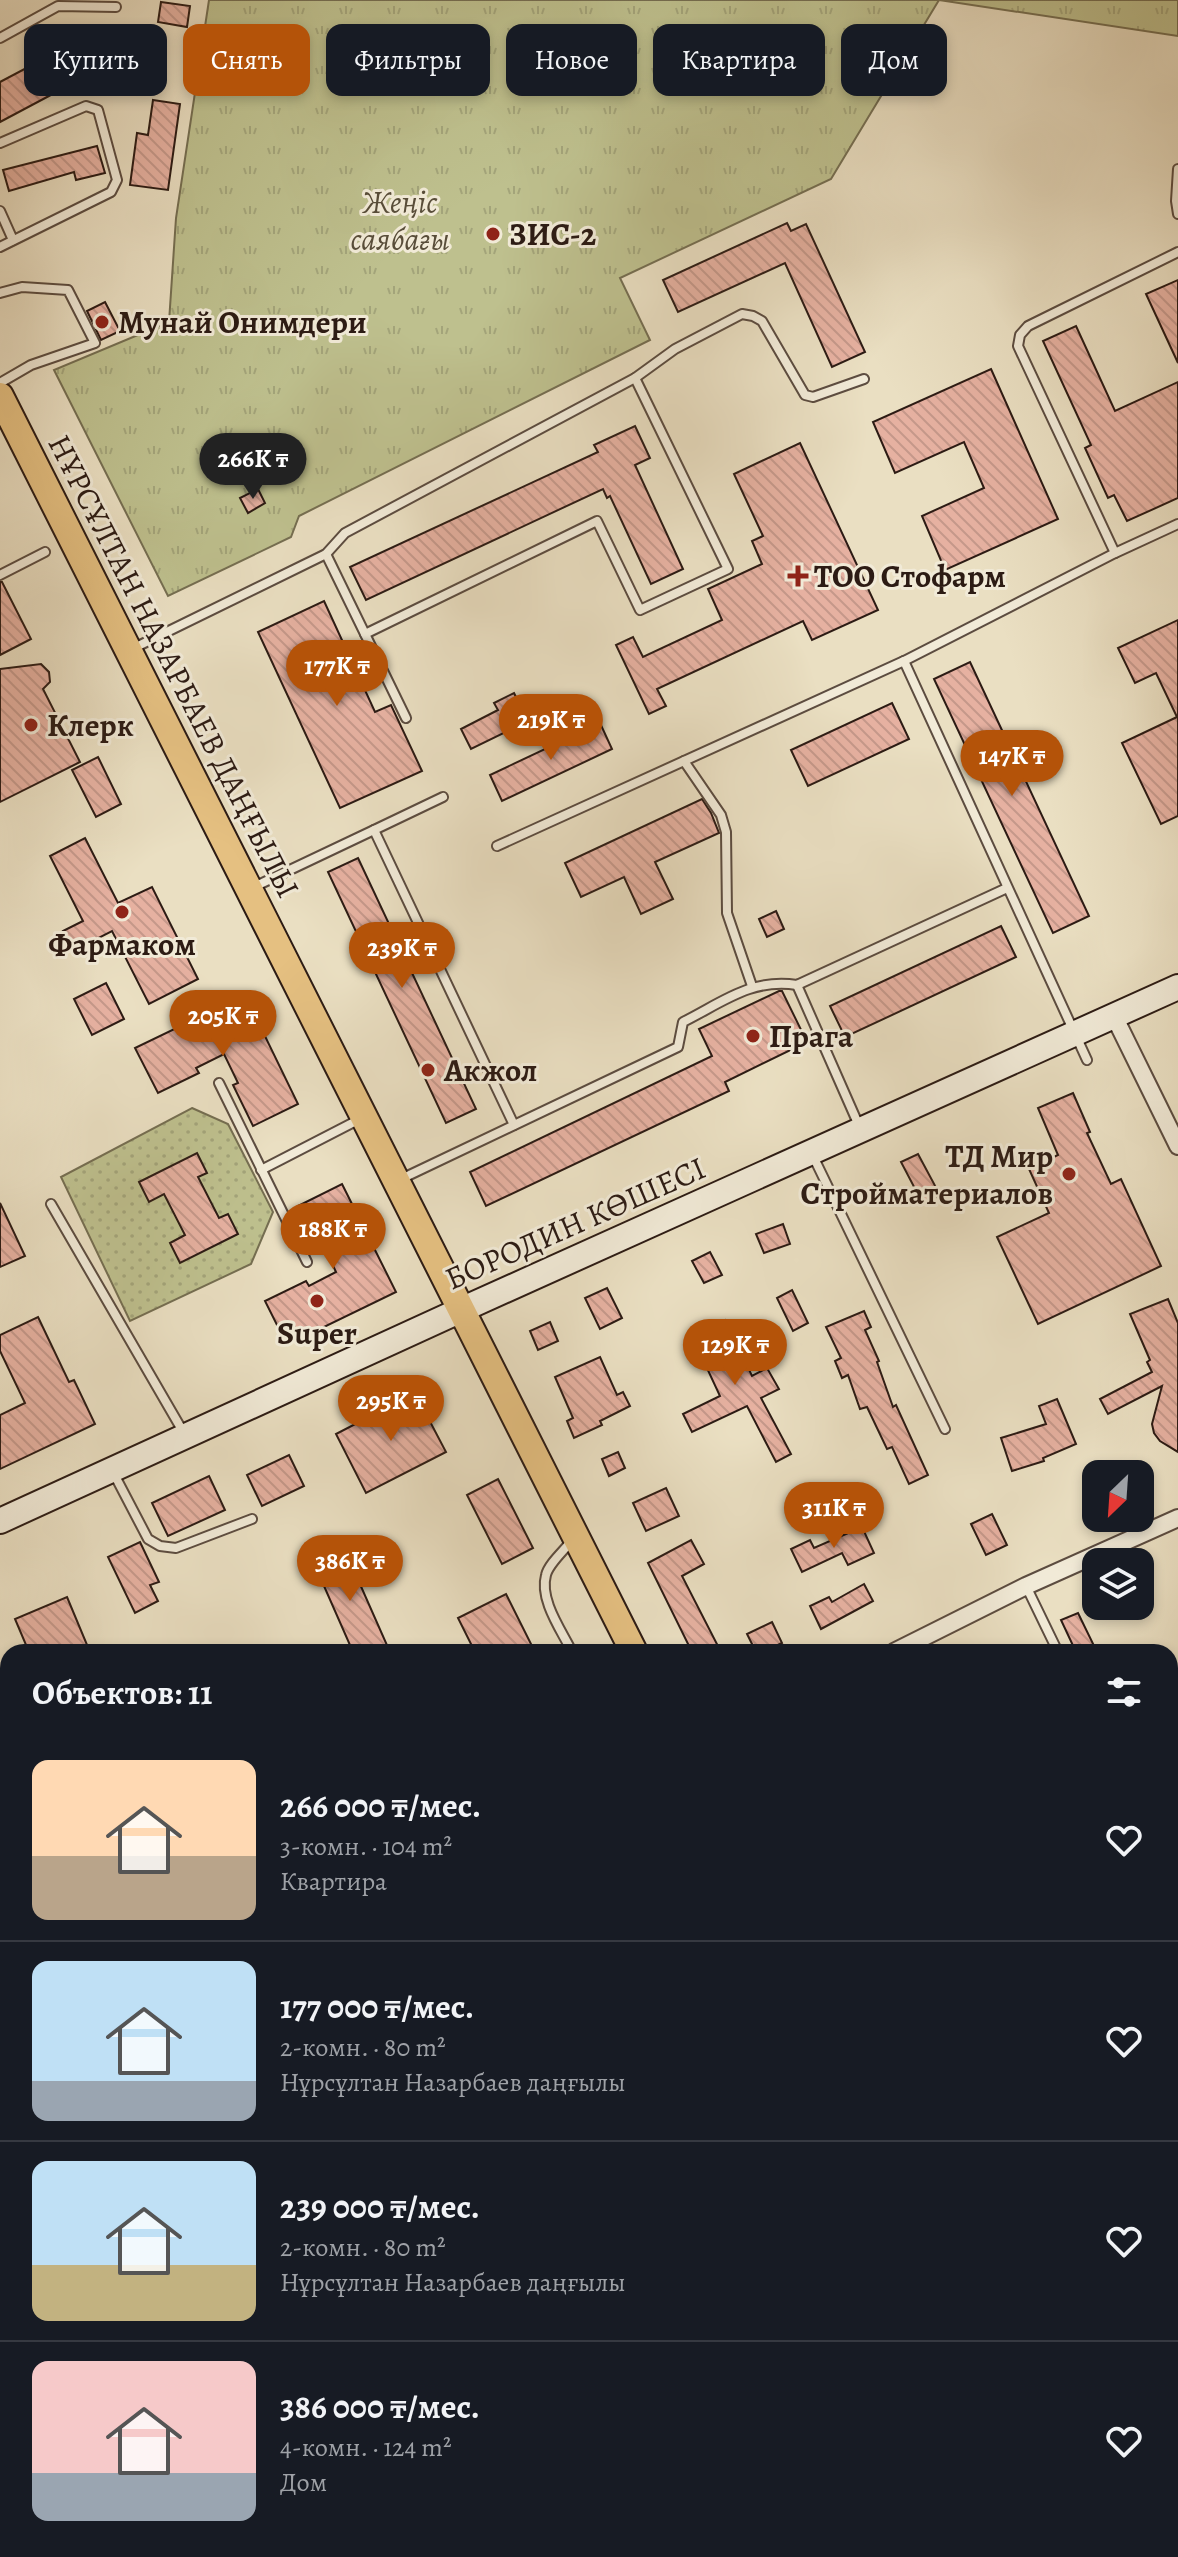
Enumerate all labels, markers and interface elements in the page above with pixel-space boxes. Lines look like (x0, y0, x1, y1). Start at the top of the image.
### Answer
chip: Купить (24, 24, 167, 96)
chip: Снять (183, 24, 310, 96)
chip: Фильтры (326, 24, 490, 96)
chip: Новое (506, 24, 637, 96)
chip: Квартира (653, 24, 825, 96)
chip: Дом (841, 24, 947, 96)
park label: Жеңіс саябағы (350, 180, 450, 261)
place label: ЗИС-2 (509, 212, 596, 256)
marker: ЗИС-2 (484, 225, 502, 243)
place label: Мунай Онимдери (118, 300, 367, 344)
marker: Мунай Онимдери (93, 313, 111, 331)
street label: НҰРСҰЛТАН НАЗАРБАЕВ ДАҢҒЫЛЫ (38, 427, 310, 905)
pin: 266K ₸ (188, 433, 318, 501)
text: 266K ₸ (217, 441, 289, 476)
place label: ТОО Стофарм (814, 554, 1006, 598)
marker: ТОО Стофарм (789, 567, 807, 585)
pin: 177K ₸ (272, 640, 402, 708)
text: 177K ₸ (304, 648, 370, 683)
pin: 219K ₸ (486, 694, 616, 762)
text: 219K ₸ (517, 702, 585, 737)
place label: Клерк (47, 703, 134, 747)
marker: Клерк (22, 716, 40, 734)
pin: 147K ₸ (947, 730, 1077, 798)
text: 147K ₸ (979, 738, 1045, 773)
marker: Фармаком (113, 903, 131, 921)
place label: Фармаком (48, 922, 196, 966)
pin: 239K ₸ (337, 922, 467, 990)
text: 239K ₸ (367, 930, 437, 965)
pin: 205K ₸ (158, 990, 288, 1058)
text: 205K ₸ (187, 998, 259, 1033)
place label: Прага (769, 1014, 854, 1058)
marker: Прага (744, 1027, 762, 1045)
place label: Акжол (443, 1048, 537, 1092)
marker: Акжол (419, 1061, 437, 1079)
place label: ТД Мир Стройматериалов (801, 1134, 1053, 1215)
street label: БОРОДИН КӨШЕСІ (438, 1146, 712, 1300)
marker: ТД Мир Стройматериалов (1060, 1165, 1078, 1183)
pin: 188K ₸ (268, 1203, 398, 1271)
text: 188K ₸ (299, 1211, 367, 1246)
marker: Super (308, 1292, 326, 1310)
place label: Super (277, 1311, 357, 1355)
pin: 129K ₸ (670, 1319, 800, 1387)
text: 129K ₸ (701, 1327, 769, 1362)
pin: 295K ₸ (326, 1375, 456, 1443)
text: 295K ₸ (356, 1383, 426, 1418)
north arrow (1082, 1460, 1154, 1532)
map controls (1082, 1460, 1154, 1620)
pin: 311K ₸ (769, 1482, 899, 1550)
text: 311K ₸ (802, 1490, 866, 1525)
pin: 386K ₸ (285, 1535, 415, 1603)
text: 386K ₸ (315, 1543, 385, 1578)
button: layers (1082, 1548, 1154, 1620)
text: Объектов: 11 (32, 1669, 212, 1716)
icon: filters (1102, 1670, 1146, 1714)
text: 266 000 ₸/мес. (280, 1782, 481, 1829)
icon: home (96, 1792, 192, 1888)
icon: heart (1102, 1818, 1146, 1862)
text: 3-комн. · 104 m² (280, 1829, 452, 1864)
text: Квартира (280, 1864, 387, 1899)
text: 177 000 ₸/мес. (280, 1983, 474, 2030)
icon: home (96, 1993, 192, 2089)
icon: heart (1102, 2019, 1146, 2063)
text: 2-комн. · 80 m² (280, 2030, 446, 2065)
text: Нұрсұлтан Назарбаев даңғылы (280, 2065, 626, 2100)
text: 239 000 ₸/мес. (280, 2183, 480, 2230)
icon: home (96, 2193, 192, 2289)
icon: heart (1102, 2219, 1146, 2263)
text: 2-комн. · 80 m² (280, 2230, 446, 2265)
text: Нұрсұлтан Назарбаев даңғылы (280, 2265, 626, 2300)
text: 386 000 ₸/мес. (280, 2383, 480, 2430)
icon: home (96, 2393, 192, 2489)
icon: heart (1102, 2419, 1146, 2463)
text: 4-комн. · 124 m² (280, 2430, 452, 2465)
text: Дом (280, 2465, 327, 2500)

